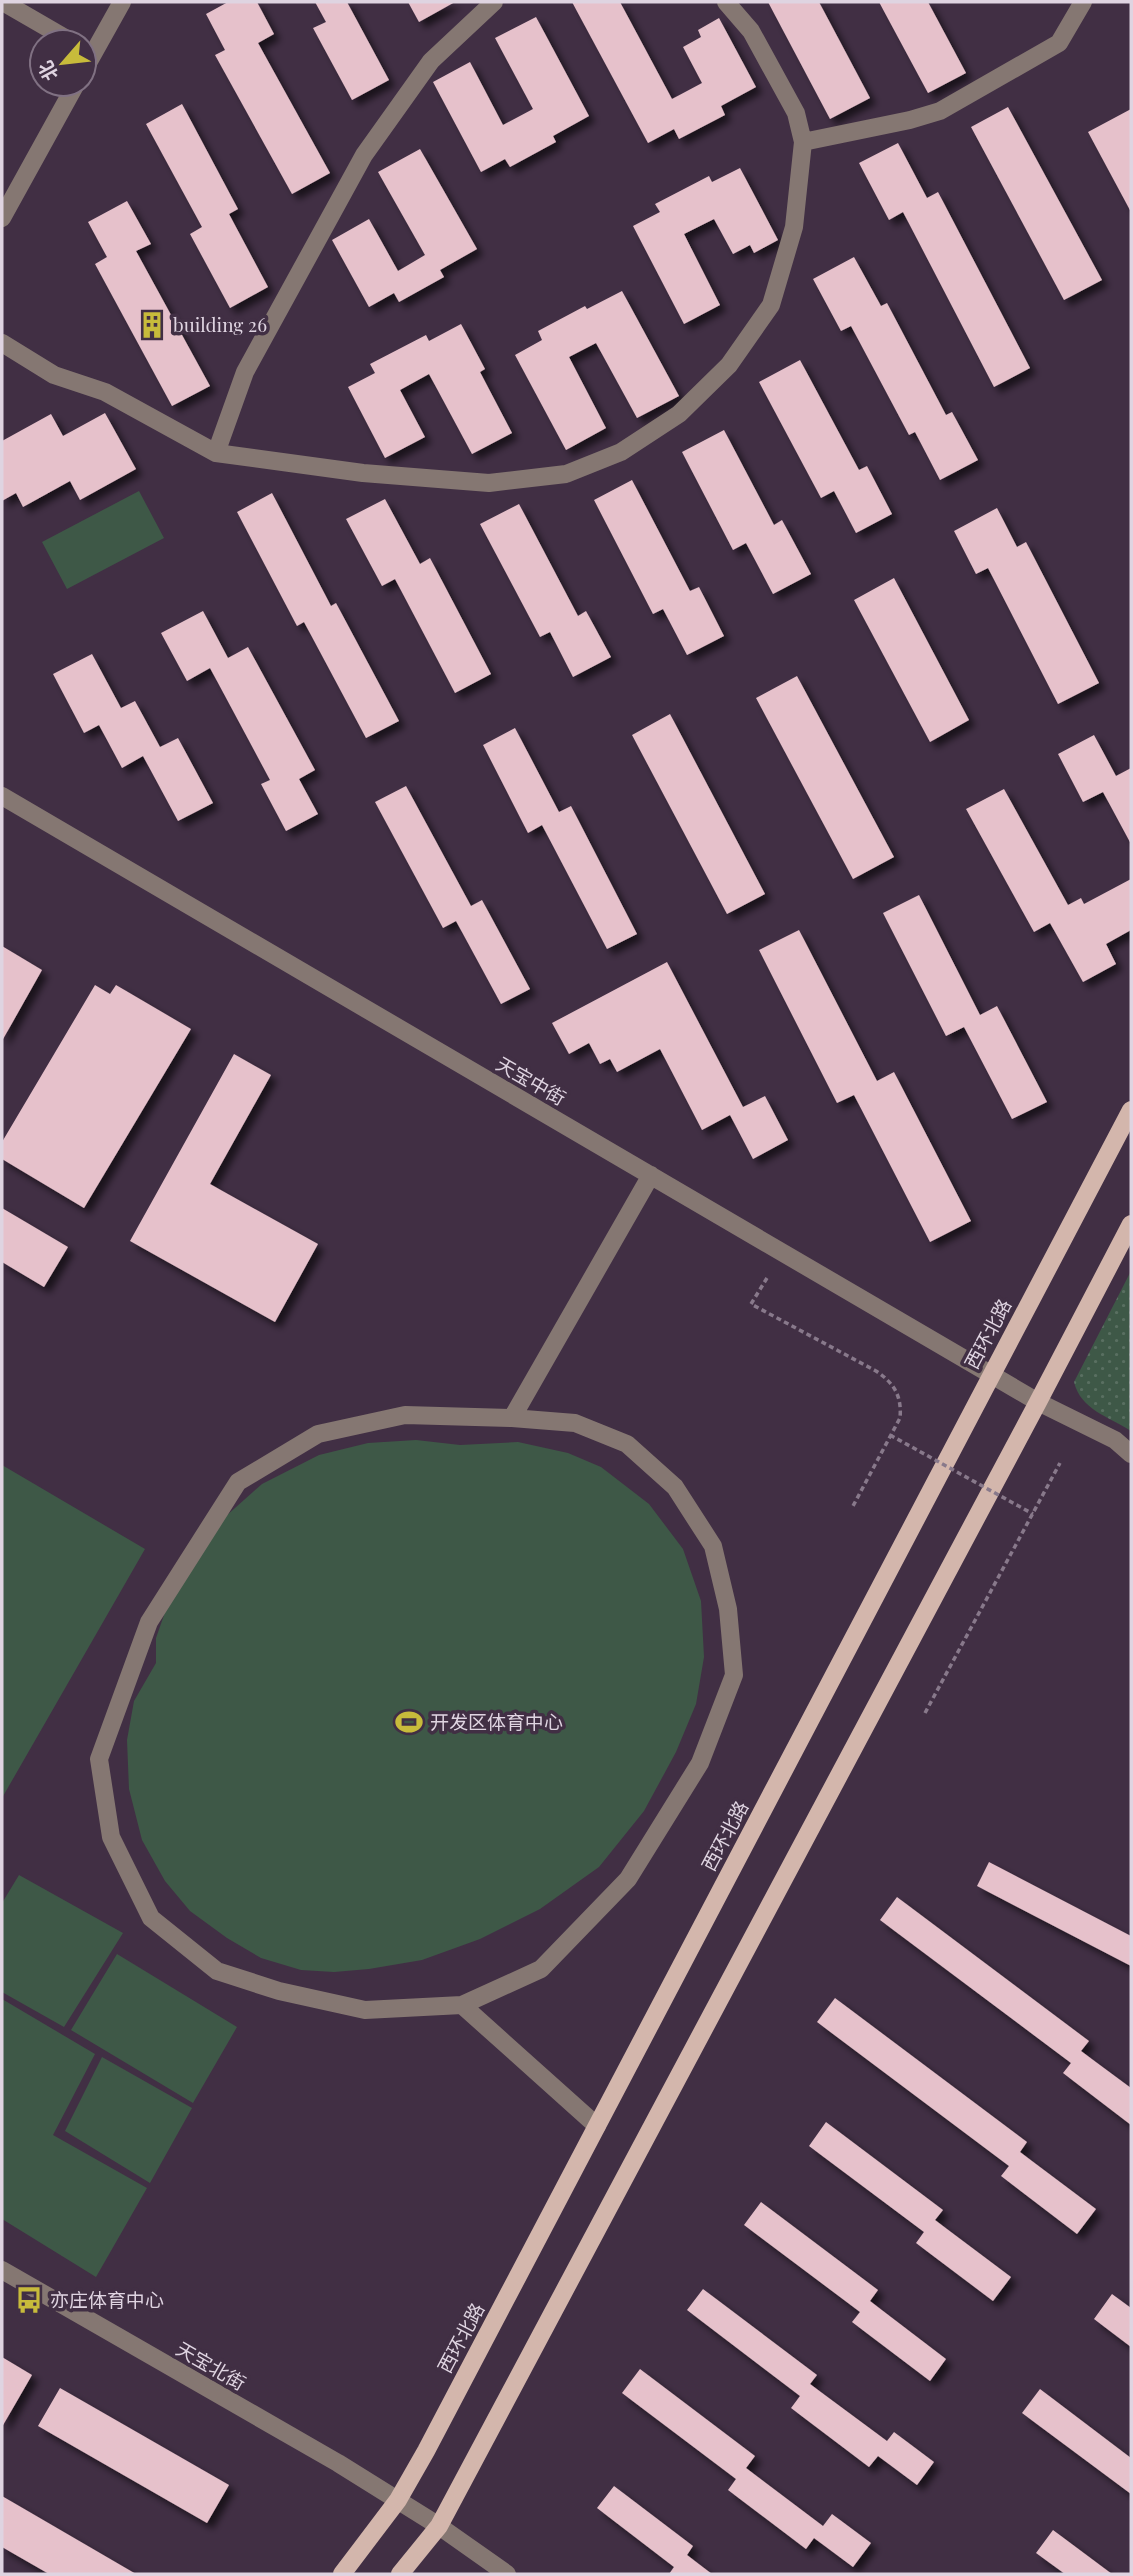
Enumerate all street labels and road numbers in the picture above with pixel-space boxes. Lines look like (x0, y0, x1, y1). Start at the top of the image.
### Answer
street label: 天宝中街 (492, 1050, 571, 1110)
street label: 西环北路 (958, 1294, 1016, 1373)
street label: 西环北路 (695, 1796, 753, 1875)
street label: 西环北路 (431, 2298, 489, 2377)
street label: 天宝北街 (172, 2335, 251, 2395)

